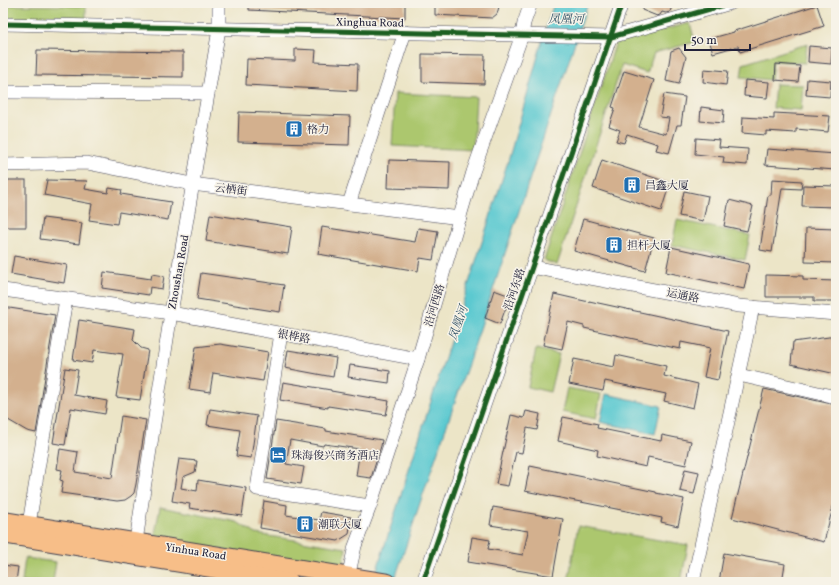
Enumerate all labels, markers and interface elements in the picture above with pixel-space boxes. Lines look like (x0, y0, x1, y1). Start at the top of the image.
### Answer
water label: 凤凰河 (548, 12, 586, 28)
street label: Xinghua Road (336, 15, 404, 32)
scale bar (685, 26, 750, 52)
text: 50 m (691, 33, 717, 49)
building icon: 格力 (284, 119, 304, 139)
place label: 格力 (307, 123, 329, 138)
building icon: 昌鑫大厦 (622, 175, 642, 195)
place label: 昌鑫大厦 (645, 179, 689, 194)
street label: 云栖街 (214, 181, 248, 200)
street label: Zhoushan Road (166, 234, 193, 311)
building icon: 担杆大厦 (604, 235, 624, 255)
place label: 担杆大厦 (627, 239, 671, 254)
street label: 沿河东路 (501, 266, 530, 313)
street label: 沿河西路 (422, 282, 449, 329)
street label: 运通路 (665, 286, 700, 307)
water label: 凤凰河 (446, 302, 473, 343)
street label: 银桦路 (276, 327, 311, 348)
hotel icon: 珠海俊兴商务酒店 (268, 445, 288, 465)
place label: 珠海俊兴商务酒店 (291, 449, 379, 464)
building icon: 潮联大厦 (295, 514, 315, 534)
place label: 潮联大厦 (318, 518, 362, 533)
street label: Yinhua Road (164, 540, 227, 565)

